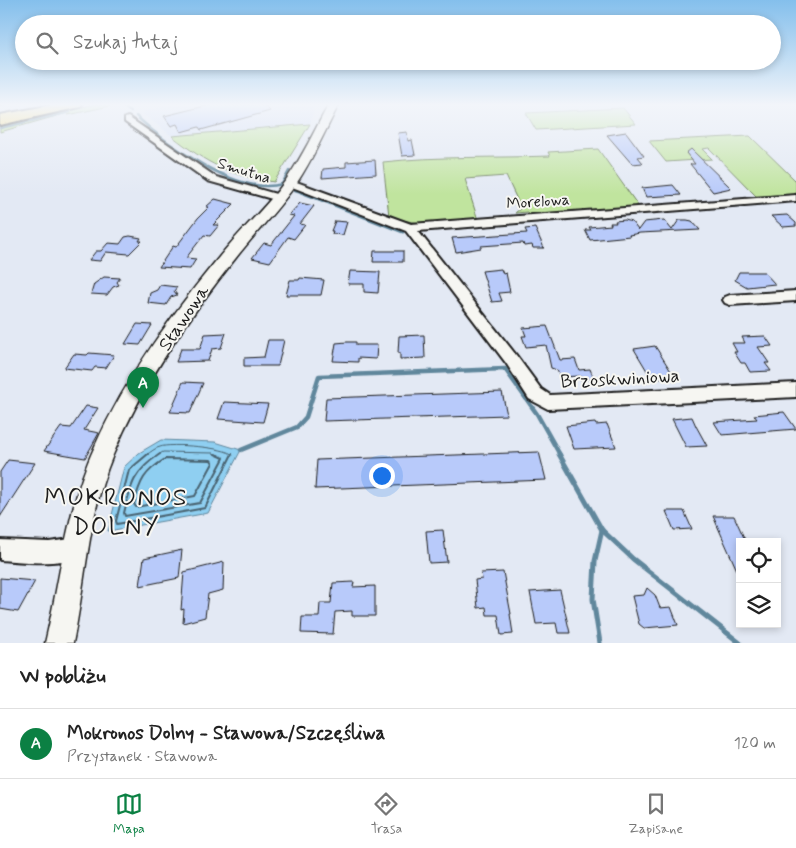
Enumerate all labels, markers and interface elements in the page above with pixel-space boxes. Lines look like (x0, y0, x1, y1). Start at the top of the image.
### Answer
search box (15, 15, 781, 70)
icon: search (33, 29, 61, 57)
text: Szukaj tutaj (73, 30, 178, 55)
street label: Smutna (215, 153, 273, 189)
street label: Morelowa (506, 189, 570, 215)
street label: Stawowa (153, 280, 215, 356)
street label: Brzoskwiniowa (560, 363, 680, 395)
pin: A (127, 367, 159, 408)
your location (369, 463, 395, 489)
district label: MOKRONOS DOLNY (44, 482, 188, 544)
map controls (736, 538, 781, 628)
button: locate (736, 538, 781, 583)
button: layers (736, 583, 781, 628)
text: W pobliżu (20, 662, 106, 690)
text: Mokronos Dolny - Stawowa/Szczęśliwa (67, 721, 385, 746)
text: A (31, 733, 41, 754)
text: 120 m (734, 733, 776, 754)
text: Przystanek · Stawowa (67, 746, 217, 767)
tab: Mapa (113, 790, 145, 838)
tab: Trasa (371, 790, 402, 838)
tab: Zapisane (628, 790, 683, 838)

